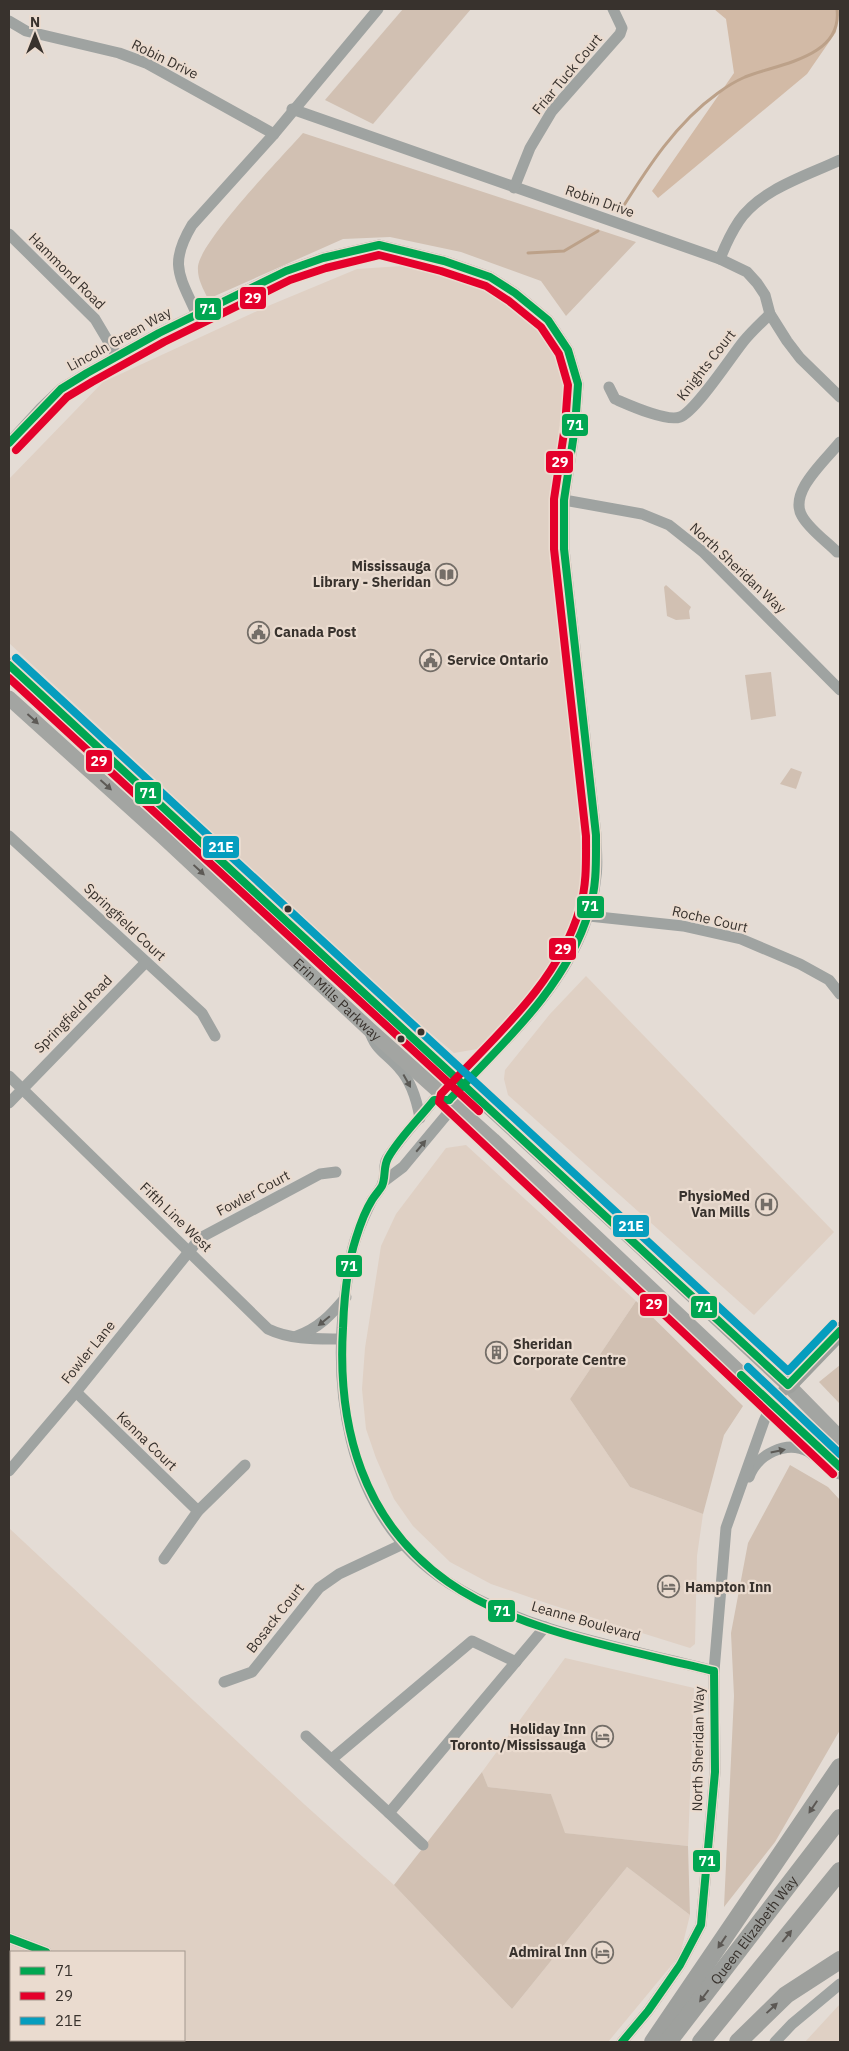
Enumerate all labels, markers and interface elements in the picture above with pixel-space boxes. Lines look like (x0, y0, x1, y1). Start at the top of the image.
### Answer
north arrow (10, 10, 60, 60)
text: N (30, 13, 40, 31)
street label: Friar Tuck Court (528, 30, 606, 118)
street label: Robin Drive (129, 35, 202, 83)
street label: Robin Drive (563, 181, 637, 221)
street label: Hammond Road (25, 229, 109, 313)
line badge: 29 (239, 286, 267, 310)
text: 29 (245, 289, 261, 307)
line badge: 71 (194, 297, 222, 321)
text: 71 (200, 300, 217, 318)
street label: Lincoln Green Way (64, 303, 174, 375)
street label: Knights Court (673, 326, 739, 404)
line badge: 71 (561, 413, 589, 437)
text: 71 (567, 416, 584, 434)
line badge: 29 (545, 450, 574, 474)
text: 29 (552, 453, 568, 471)
street label: North Sheridan Way (686, 519, 790, 617)
place label: Mississauga Library - Sheridan (313, 557, 431, 591)
library icon: Mississauga Library - Sheridan (435, 562, 459, 586)
public building icon: Canada Post (246, 620, 270, 644)
place label: Canada Post (274, 623, 356, 641)
public building icon: Service Ontario (419, 648, 443, 672)
place label: Service Ontario (447, 651, 549, 669)
one-way arrow (26, 713, 38, 725)
line badge: 29 (85, 749, 113, 773)
text: 29 (91, 752, 107, 770)
one-way arrow (100, 779, 112, 791)
line badge: 71 (134, 781, 162, 805)
text: 71 (140, 784, 157, 802)
line badge: 21E (202, 835, 240, 859)
text: 21E (208, 838, 234, 856)
one-way arrow (193, 864, 205, 876)
street label: Springfield Court (80, 879, 170, 965)
line badge: 71 (576, 895, 605, 919)
text: 71 (582, 897, 599, 915)
street label: Roche Court (670, 902, 750, 936)
unlabelled marker (283, 904, 293, 914)
line badge: 29 (548, 937, 577, 961)
text: 29 (555, 940, 571, 958)
street label: Erin Mills Parkway (290, 954, 385, 1045)
street label: Springfield Road (30, 971, 116, 1057)
unlabelled marker (416, 1027, 426, 1037)
unlabelled marker (396, 1034, 406, 1044)
one-way arrow (403, 1074, 411, 1088)
one-way arrow (415, 1139, 426, 1152)
street label: Fowler Court (213, 1166, 293, 1220)
street label: Fifth Line West (136, 1178, 216, 1256)
place label: PhysioMed Van Mills (678, 1187, 750, 1221)
hospital icon: PhysioMed Van Mills (754, 1192, 778, 1216)
line badge: 21E (612, 1214, 650, 1238)
text: 21E (618, 1217, 644, 1235)
line badge: 71 (335, 1254, 363, 1278)
text: 71 (341, 1257, 358, 1275)
line badge: 29 (639, 1293, 668, 1317)
text: 29 (646, 1295, 662, 1313)
line badge: 71 (690, 1295, 718, 1319)
text: 71 (696, 1298, 713, 1316)
one-way arrow (318, 1316, 331, 1327)
street label: Fowler Lane (57, 1317, 119, 1387)
place label: Sheridan Corporate Centre (513, 1335, 626, 1369)
building icon: Sheridan Corporate Centre (485, 1340, 509, 1364)
street label: Kenna Court (113, 1408, 181, 1474)
one-way arrow (770, 1447, 786, 1455)
hotel icon: Hampton Inn (657, 1575, 681, 1599)
place label: Hampton Inn (685, 1578, 772, 1596)
street label: Bosack Court (242, 1579, 308, 1656)
street label: Leanne Boulevard (529, 1597, 643, 1645)
line badge: 71 (487, 1599, 516, 1623)
text: 71 (494, 1602, 511, 1620)
street label: North Sheridan Way (688, 1686, 708, 1812)
place label: Holiday Inn Toronto/Mississauga (450, 1720, 586, 1754)
hotel icon: Holiday Inn Toronto/Mississauga (590, 1725, 614, 1749)
one-way arrow (808, 1800, 818, 1814)
line badge: 71 (692, 1849, 721, 1873)
text: 71 (699, 1852, 716, 1870)
street label: Queen Elizabeth Way (706, 1872, 801, 1988)
one-way arrow (782, 1930, 793, 1943)
one-way arrow (717, 1935, 726, 1948)
hotel icon: Admiral Inn (591, 1940, 615, 1964)
place label: Admiral Inn (509, 1943, 587, 1961)
legend (10, 1951, 185, 2041)
text: 71 (55, 1961, 73, 1980)
text: 29 (55, 1986, 73, 2005)
one-way arrow (699, 1989, 710, 2002)
one-way arrow (766, 2002, 778, 2014)
text: 21E (55, 2011, 82, 2030)

